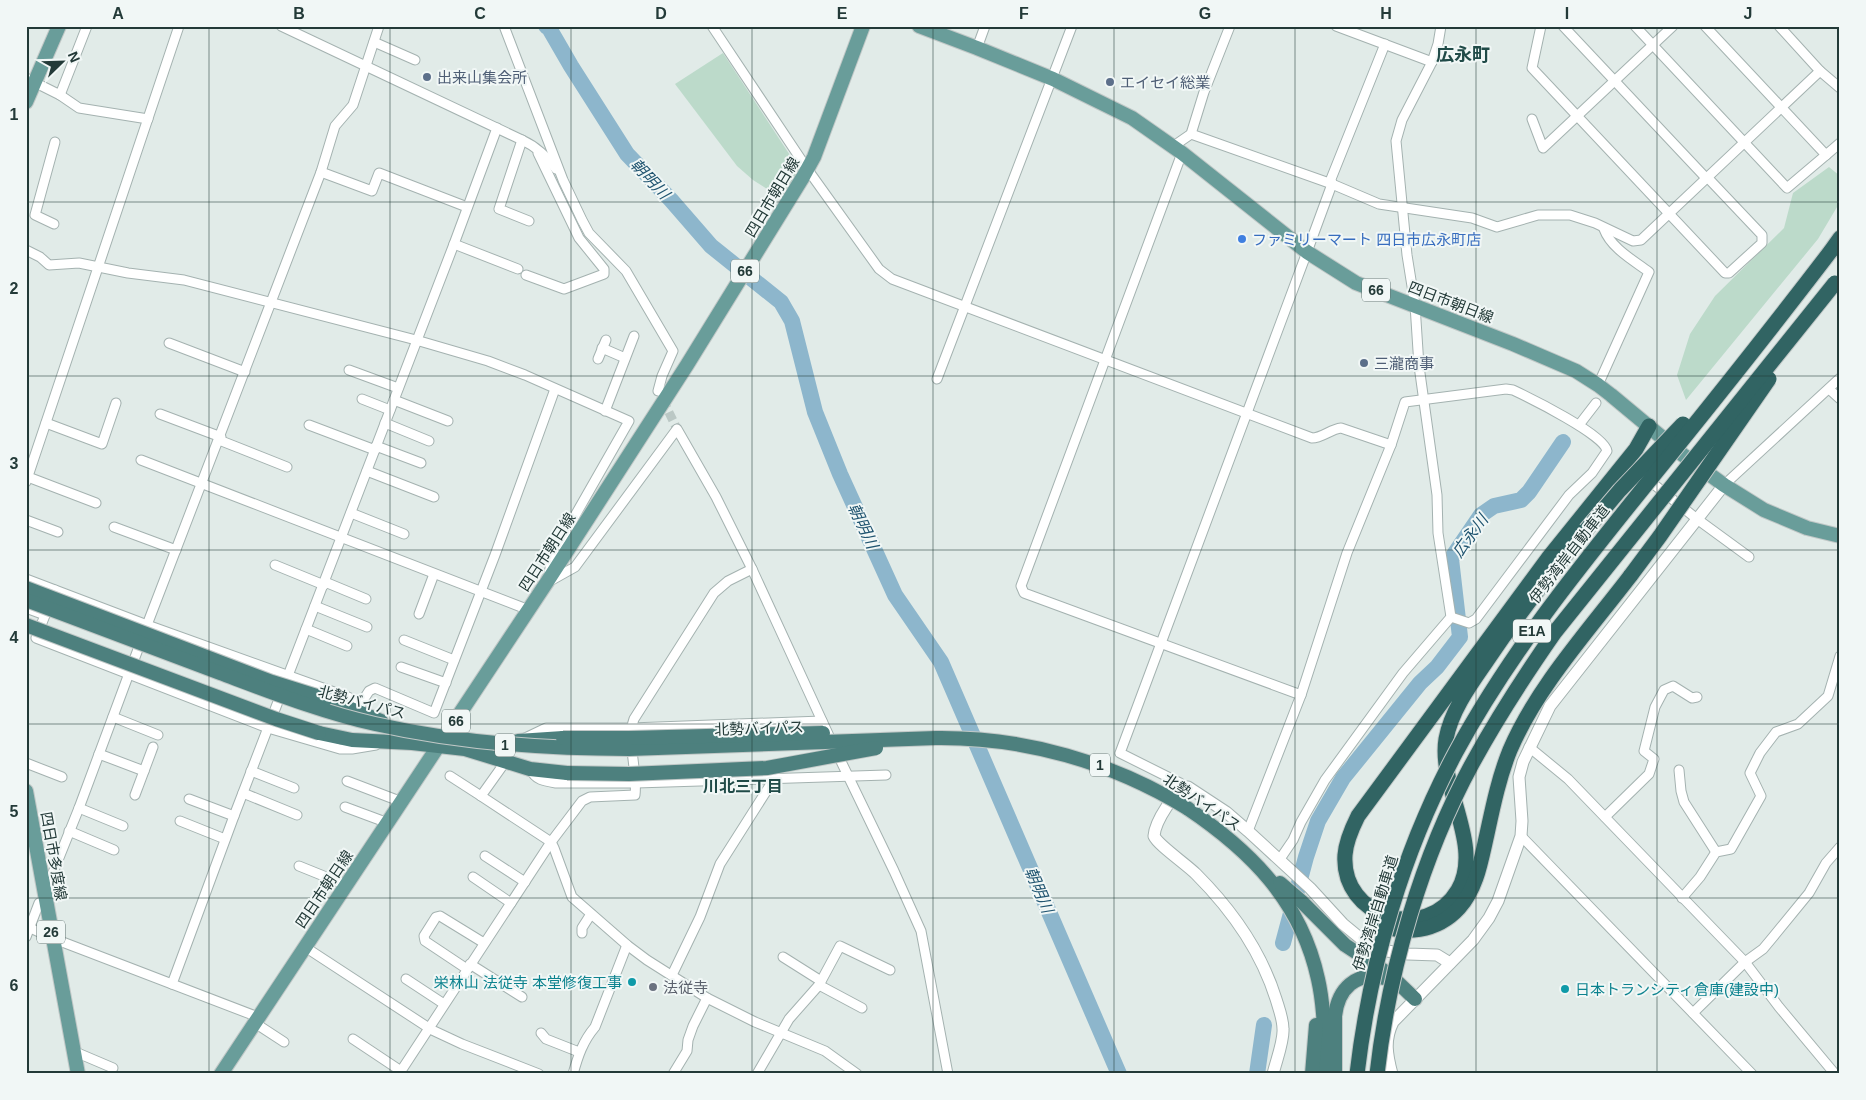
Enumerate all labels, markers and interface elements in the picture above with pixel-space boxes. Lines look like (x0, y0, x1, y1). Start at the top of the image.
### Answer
text: A (112, 5, 124, 22)
text: B (293, 5, 305, 22)
text: C (474, 5, 486, 22)
text: D (655, 5, 667, 22)
text: E (837, 5, 848, 22)
text: F (1019, 5, 1029, 22)
text: G (1199, 5, 1211, 22)
text: H (1380, 5, 1392, 22)
text: I (1565, 5, 1569, 22)
text: J (1744, 5, 1752, 22)
north arrow (38, 38, 88, 88)
district label: 広永町 (1436, 45, 1490, 65)
text: N (65, 49, 83, 65)
place label: 出来山集会所 (437, 69, 527, 86)
marker: 出来山集会所 (421, 71, 433, 83)
place label: エイセイ総業 (1120, 74, 1210, 91)
marker: エイセイ総業 (1104, 76, 1116, 88)
text: 1 (10, 106, 19, 123)
street label: 四日市朝日線 (742, 154, 802, 240)
water label: 朝明川 (627, 156, 674, 204)
place label: ファミリーマート 四日市広永町店 (1252, 231, 1481, 248)
marker: ファミリーマート 四日市広永町店 (1236, 233, 1248, 245)
road number: 66 (731, 260, 759, 282)
road number: 66 (1362, 278, 1390, 302)
street label: 四日市朝日線 (1406, 278, 1496, 326)
text: 2 (10, 280, 19, 297)
place label: 三瀧商事 (1374, 355, 1434, 372)
marker: 三瀧商事 (1358, 357, 1370, 369)
text: 3 (10, 455, 19, 472)
water label: 朝明川 (845, 501, 882, 553)
street label: 伊勢湾岸自動車道 (1525, 501, 1613, 607)
street label: 四日市朝日線 (515, 510, 579, 594)
water label: 広永川 (1449, 510, 1492, 560)
road number: E1A (1513, 620, 1551, 642)
text: 4 (10, 629, 19, 646)
street label: 北勢バイパス (316, 682, 408, 722)
road number: 66 (442, 709, 470, 732)
street label: 北勢バイパス (714, 718, 804, 738)
road number: 1 (495, 734, 515, 756)
road number: 1 (1090, 754, 1110, 776)
street label: 北勢バイパス (1160, 770, 1244, 834)
district label: 川北三丁目 (703, 778, 783, 795)
text: 5 (10, 803, 19, 820)
street label: 四日市多度線 (38, 810, 70, 902)
street label: 四日市朝日線 (292, 847, 356, 931)
street label: 伊勢湾岸自動車道 (1349, 853, 1401, 973)
water label: 朝明川 (1022, 865, 1057, 917)
road number: 26 (37, 920, 65, 944)
place label: 栄林山 法従寺 本堂修復工事 (434, 974, 622, 991)
marker: 栄林山 法従寺 本堂修復工事 (626, 976, 638, 988)
text: 6 (10, 977, 19, 994)
place label: 法従寺 (663, 979, 708, 996)
marker: 法従寺 (647, 981, 659, 993)
place label: 日本トランシティ倉庫(建設中) (1575, 981, 1779, 998)
marker: 日本トランシティ倉庫(建設中) (1559, 983, 1571, 995)

